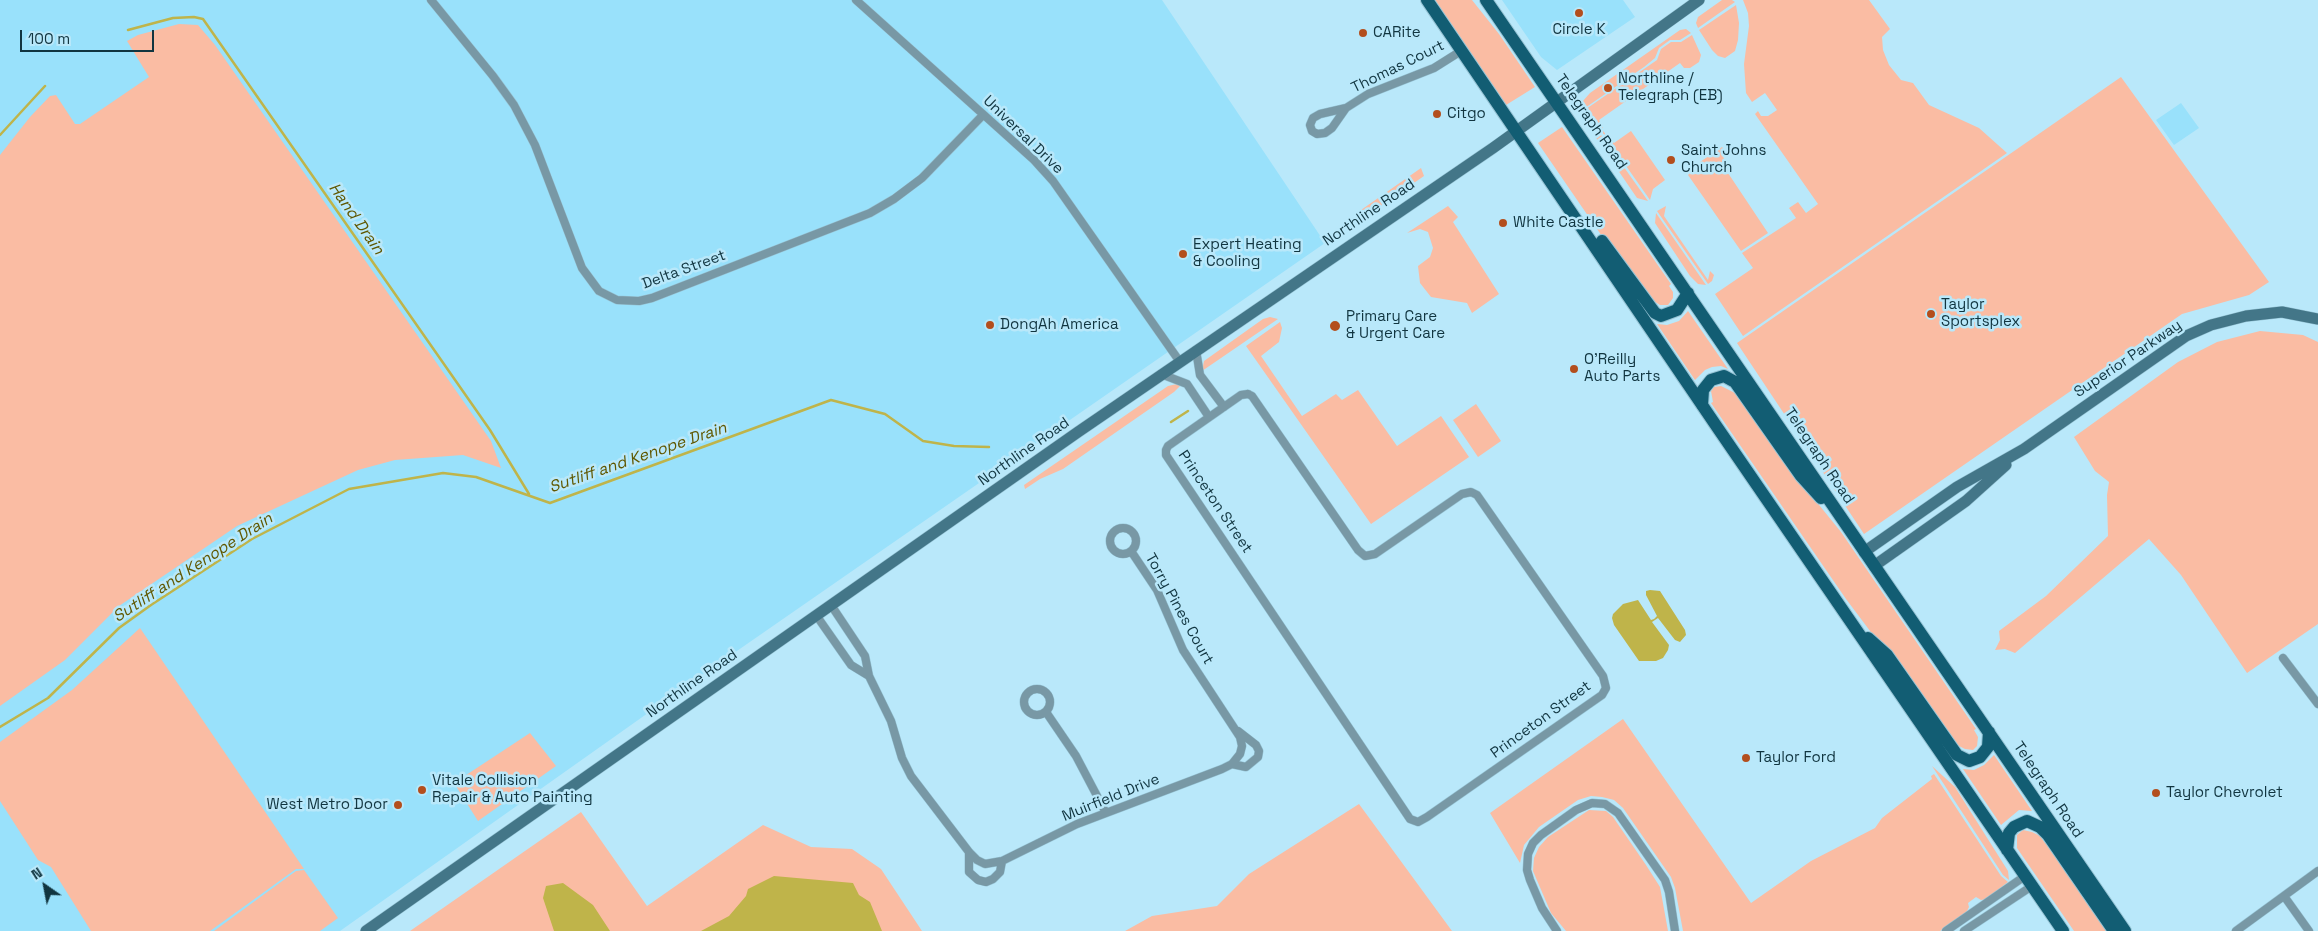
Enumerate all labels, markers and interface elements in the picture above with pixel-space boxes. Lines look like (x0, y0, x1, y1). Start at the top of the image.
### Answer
marker: Circle K (1573, 7, 1585, 19)
scale bar (22, 20, 156, 52)
place label: Circle K (1552, 21, 1606, 39)
place label: CARite (1373, 24, 1421, 42)
marker: CARite (1357, 27, 1369, 39)
text: 100 m (28, 29, 70, 48)
street label: Thomas Court (1349, 37, 1447, 97)
place label: Northline / Telegraph (EB) (1618, 70, 1723, 105)
street label: Telegraph Road (1552, 71, 1630, 173)
marker: Northline / Telegraph (EB) (1602, 82, 1614, 94)
street label: Universal Drive (979, 92, 1067, 178)
place label: Citgo (1447, 105, 1486, 123)
marker: Citgo (1431, 108, 1443, 120)
place label: Saint Johns Church (1681, 142, 1766, 177)
marker: Saint Johns Church (1665, 154, 1677, 166)
street label: Northline Road (1320, 176, 1418, 250)
water label: Hand Drain (324, 179, 388, 259)
place label: White Castle (1513, 214, 1604, 232)
marker: White Castle (1497, 217, 1509, 229)
place label: Expert Heating & Cooling (1193, 236, 1302, 271)
street label: Delta Street (640, 247, 728, 293)
marker: Expert Heating & Cooling (1177, 248, 1189, 260)
place label: Taylor Sportsplex (1941, 296, 2020, 331)
place label: Primary Care & Urgent Care (1346, 308, 1445, 343)
marker: Taylor Sportsplex (1925, 308, 1937, 320)
place label: DongAh America (1000, 316, 1119, 334)
street label: Superior Parkway (2071, 316, 2185, 402)
marker: DongAh America (984, 319, 996, 331)
marker: Primary Care & Urgent Care (1328, 319, 1342, 333)
place label: O'Reilly Auto Parts (1584, 351, 1660, 386)
marker: O'Reilly Auto Parts (1568, 363, 1580, 375)
street label: Telegraph Road (1780, 405, 1858, 507)
street label: Northline Road (975, 414, 1073, 490)
water label: Sutliff and Kenope Drain (547, 419, 729, 497)
street label: Princeton Street (1174, 447, 1256, 557)
water label: Sutliff and Kenope Drain (110, 509, 276, 627)
street label: Torry Pines Court (1141, 550, 1217, 668)
street label: Northline Road (643, 646, 741, 722)
street label: Princeton Street (1487, 677, 1595, 763)
street label: Telegraph Road (2009, 739, 2087, 841)
place label: Taylor Ford (1756, 749, 1836, 767)
marker: Taylor Ford (1740, 752, 1752, 764)
street label: Muirfield Drive (1060, 770, 1162, 826)
place label: Vitale Collision Repair & Auto Painting (432, 772, 593, 807)
marker: Vitale Collision Repair & Auto Painting (416, 784, 428, 796)
place label: Taylor Chevrolet (2166, 784, 2283, 802)
marker: Taylor Chevrolet (2150, 787, 2162, 799)
place label: West Metro Door (267, 796, 388, 814)
marker: West Metro Door (392, 799, 404, 811)
north arrow (20, 861, 70, 911)
text: N (28, 863, 46, 884)

